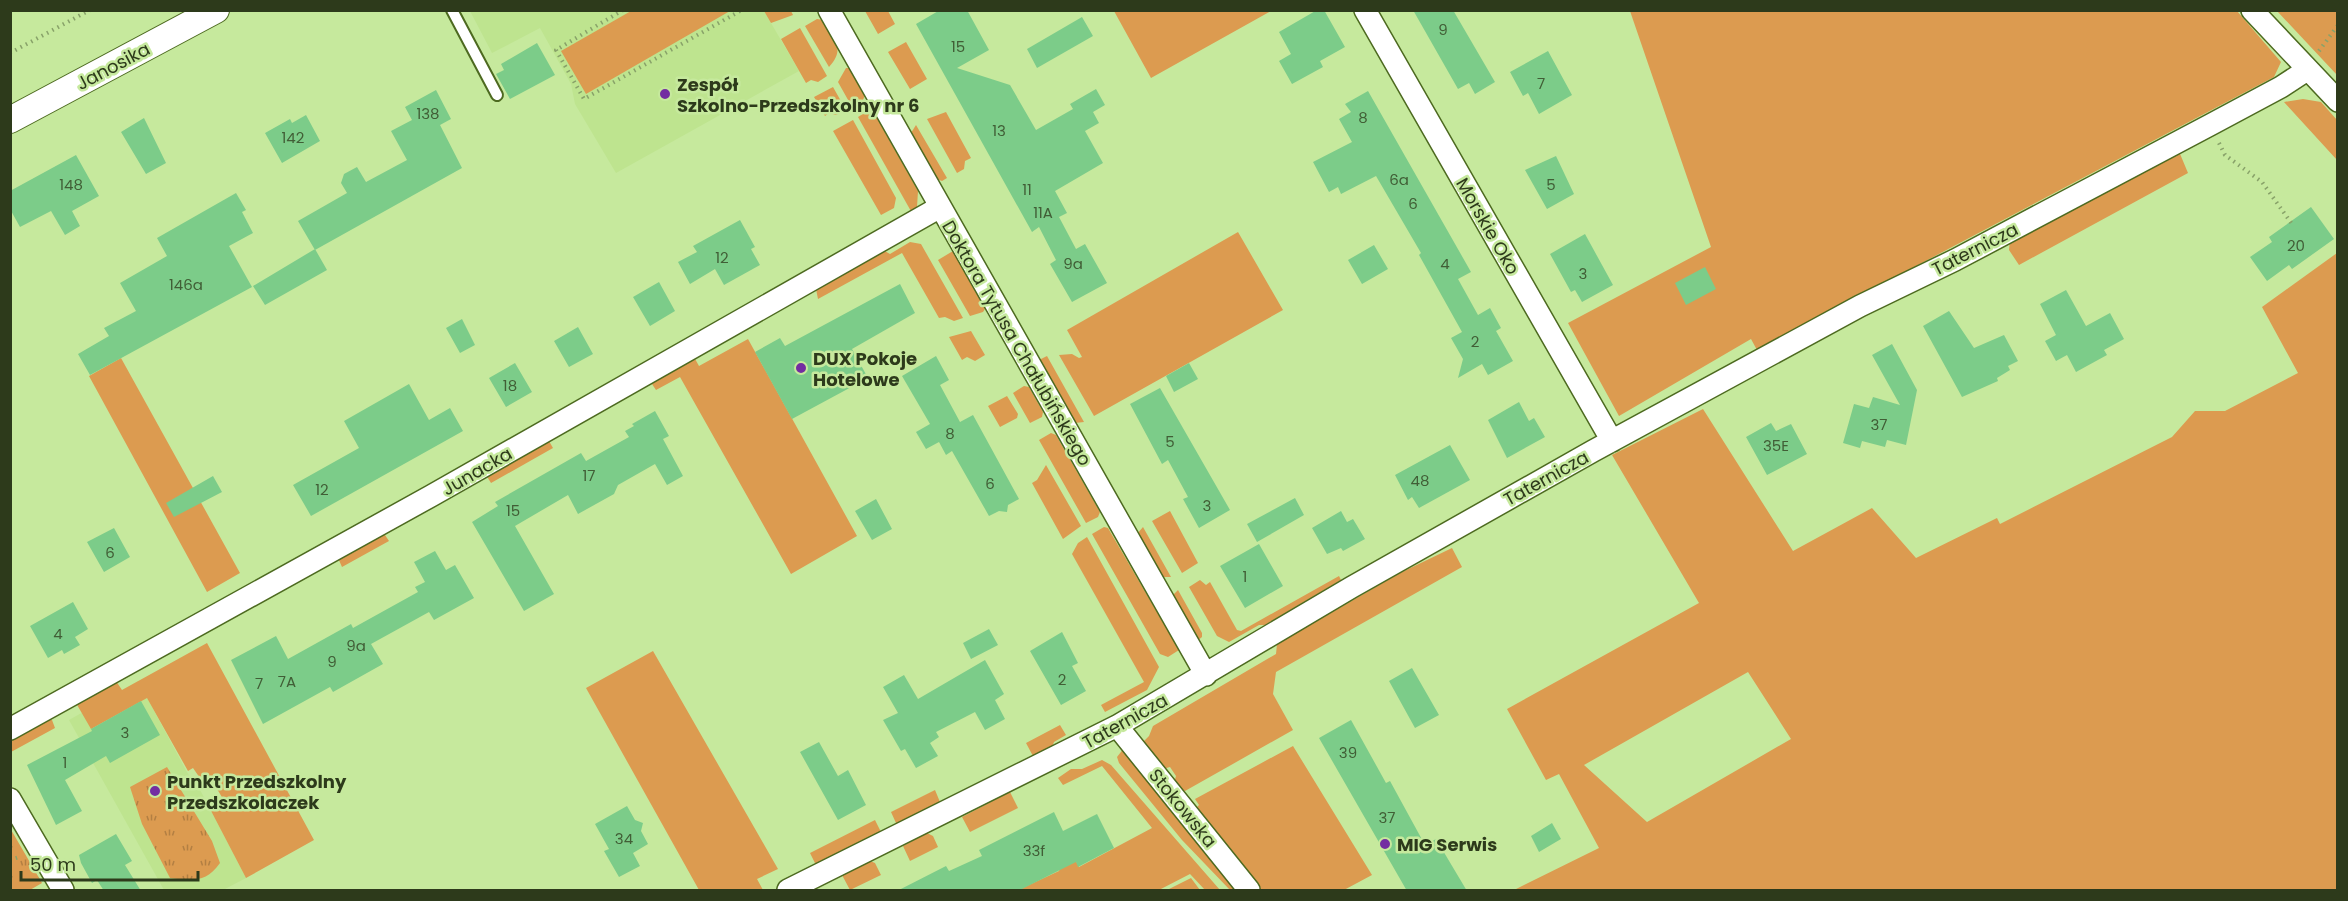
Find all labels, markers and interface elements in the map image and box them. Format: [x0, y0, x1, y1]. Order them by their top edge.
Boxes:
house number: 9 [1438, 19, 1448, 40]
street label: Janosika [72, 36, 154, 96]
house number: 15 [951, 36, 965, 57]
place label: Zespół Szkolno-Przedszkolny nr 6 [677, 72, 919, 118]
house number: 7 [1537, 73, 1545, 94]
marker: Zespół Szkolno-Przedszkolny nr 6 [658, 87, 672, 101]
house number: 138 [416, 103, 440, 124]
house number: 8 [1358, 107, 1368, 128]
house number: 13 [992, 120, 1006, 141]
house number: 142 [282, 127, 304, 148]
house number: 6a [1389, 169, 1409, 190]
street label: Morskie Oko [1450, 173, 1526, 279]
house number: 148 [59, 174, 83, 195]
house number: 5 [1546, 174, 1556, 195]
house number: 11 [1022, 179, 1032, 200]
house number: 6 [1408, 193, 1418, 214]
house number: 11A [1033, 202, 1053, 223]
street label: Doktora Tytusa Chałubińskiego [936, 216, 1098, 470]
street label: Taternicza [1928, 217, 2022, 281]
house number: 20 [2287, 235, 2305, 256]
house number: 12 [715, 247, 729, 268]
house number: 9a [1063, 253, 1083, 274]
house number: 4 [1440, 253, 1450, 274]
house number: 3 [1579, 263, 1587, 284]
house number: 146a [169, 274, 203, 295]
house number: 2 [1471, 331, 1479, 352]
place label: DUX Pokoje Hotelowe [813, 346, 917, 392]
marker: DUX Pokoje Hotelowe [794, 361, 808, 375]
house number: 18 [503, 375, 517, 396]
house number: 37 [1870, 414, 1888, 435]
house number: 8 [945, 423, 955, 444]
house number: 5 [1165, 431, 1175, 452]
house number: 35E [1763, 435, 1789, 456]
street label: Junacka [437, 441, 517, 501]
street label: Taternicza [1499, 444, 1593, 512]
house number: 17 [583, 465, 596, 486]
house number: 48 [1411, 470, 1429, 491]
house number: 6 [985, 473, 995, 494]
house number: 12 [315, 479, 329, 500]
house number: 3 [1203, 495, 1211, 516]
house number: 15 [506, 500, 520, 521]
house number: 6 [105, 542, 115, 563]
house number: 1 [1243, 566, 1247, 587]
house number: 4 [53, 623, 63, 644]
house number: 9a [346, 635, 366, 656]
house number: 9 [327, 651, 337, 672]
house number: 2 [1058, 669, 1066, 690]
house number: 7A [278, 671, 296, 692]
house number: 7 [255, 673, 263, 694]
street label: Taternicza [1078, 687, 1172, 755]
house number: 3 [121, 722, 129, 743]
house number: 39 [1339, 742, 1357, 763]
house number: 1 [63, 752, 67, 773]
street label: Stokowska [1143, 763, 1223, 853]
place label: Punkt Przedszkolny Przedszkolaczek [167, 769, 347, 815]
marker: Punkt Przedszkolny Przedszkolaczek [148, 784, 162, 798]
house number: 37 [1378, 807, 1396, 828]
house number: 34 [615, 828, 633, 849]
place label: MIG Serwis [1397, 832, 1497, 857]
marker: MIG Serwis [1378, 837, 1392, 851]
house number: 33f [1023, 840, 1045, 861]
scale bar [21, 844, 198, 882]
text: 50 m [30, 852, 76, 877]

